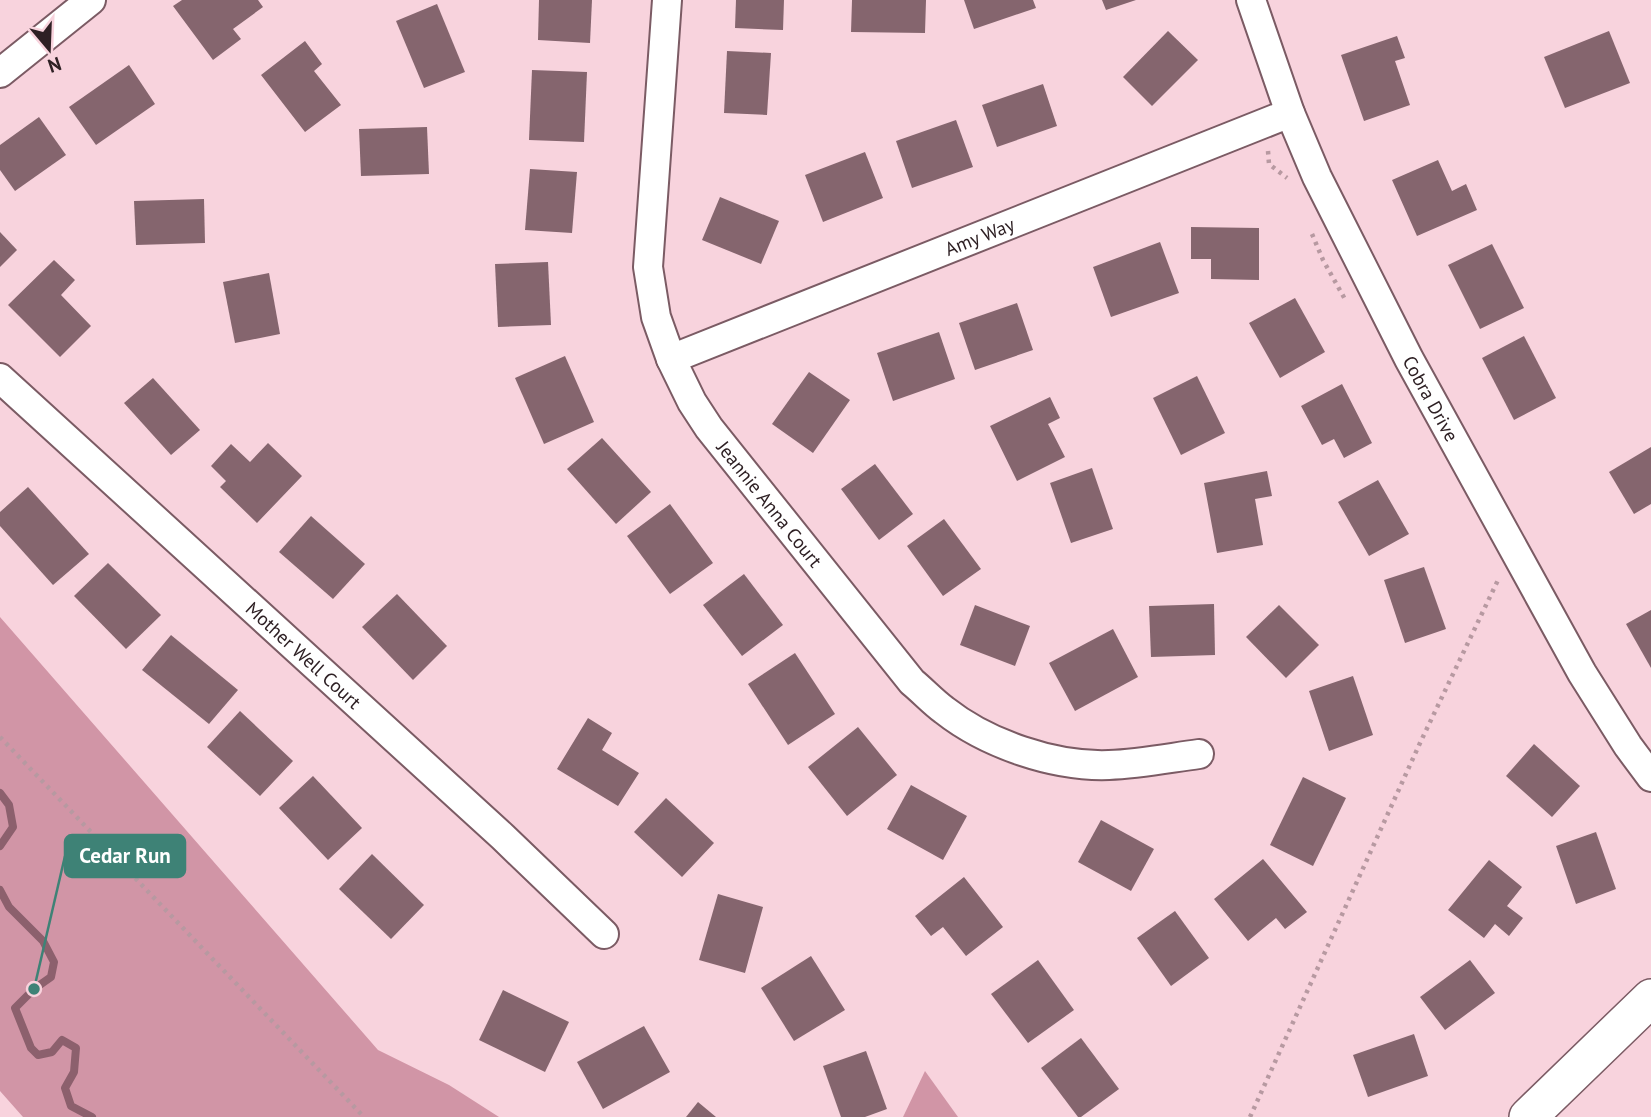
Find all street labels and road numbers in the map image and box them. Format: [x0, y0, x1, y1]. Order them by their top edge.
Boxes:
street label: Amy Way [941, 212, 1018, 261]
street label: Cobra Drive [1397, 351, 1464, 446]
street label: Jeannie Anna Court [711, 435, 828, 572]
street label: Mother Well Court [241, 596, 367, 714]

